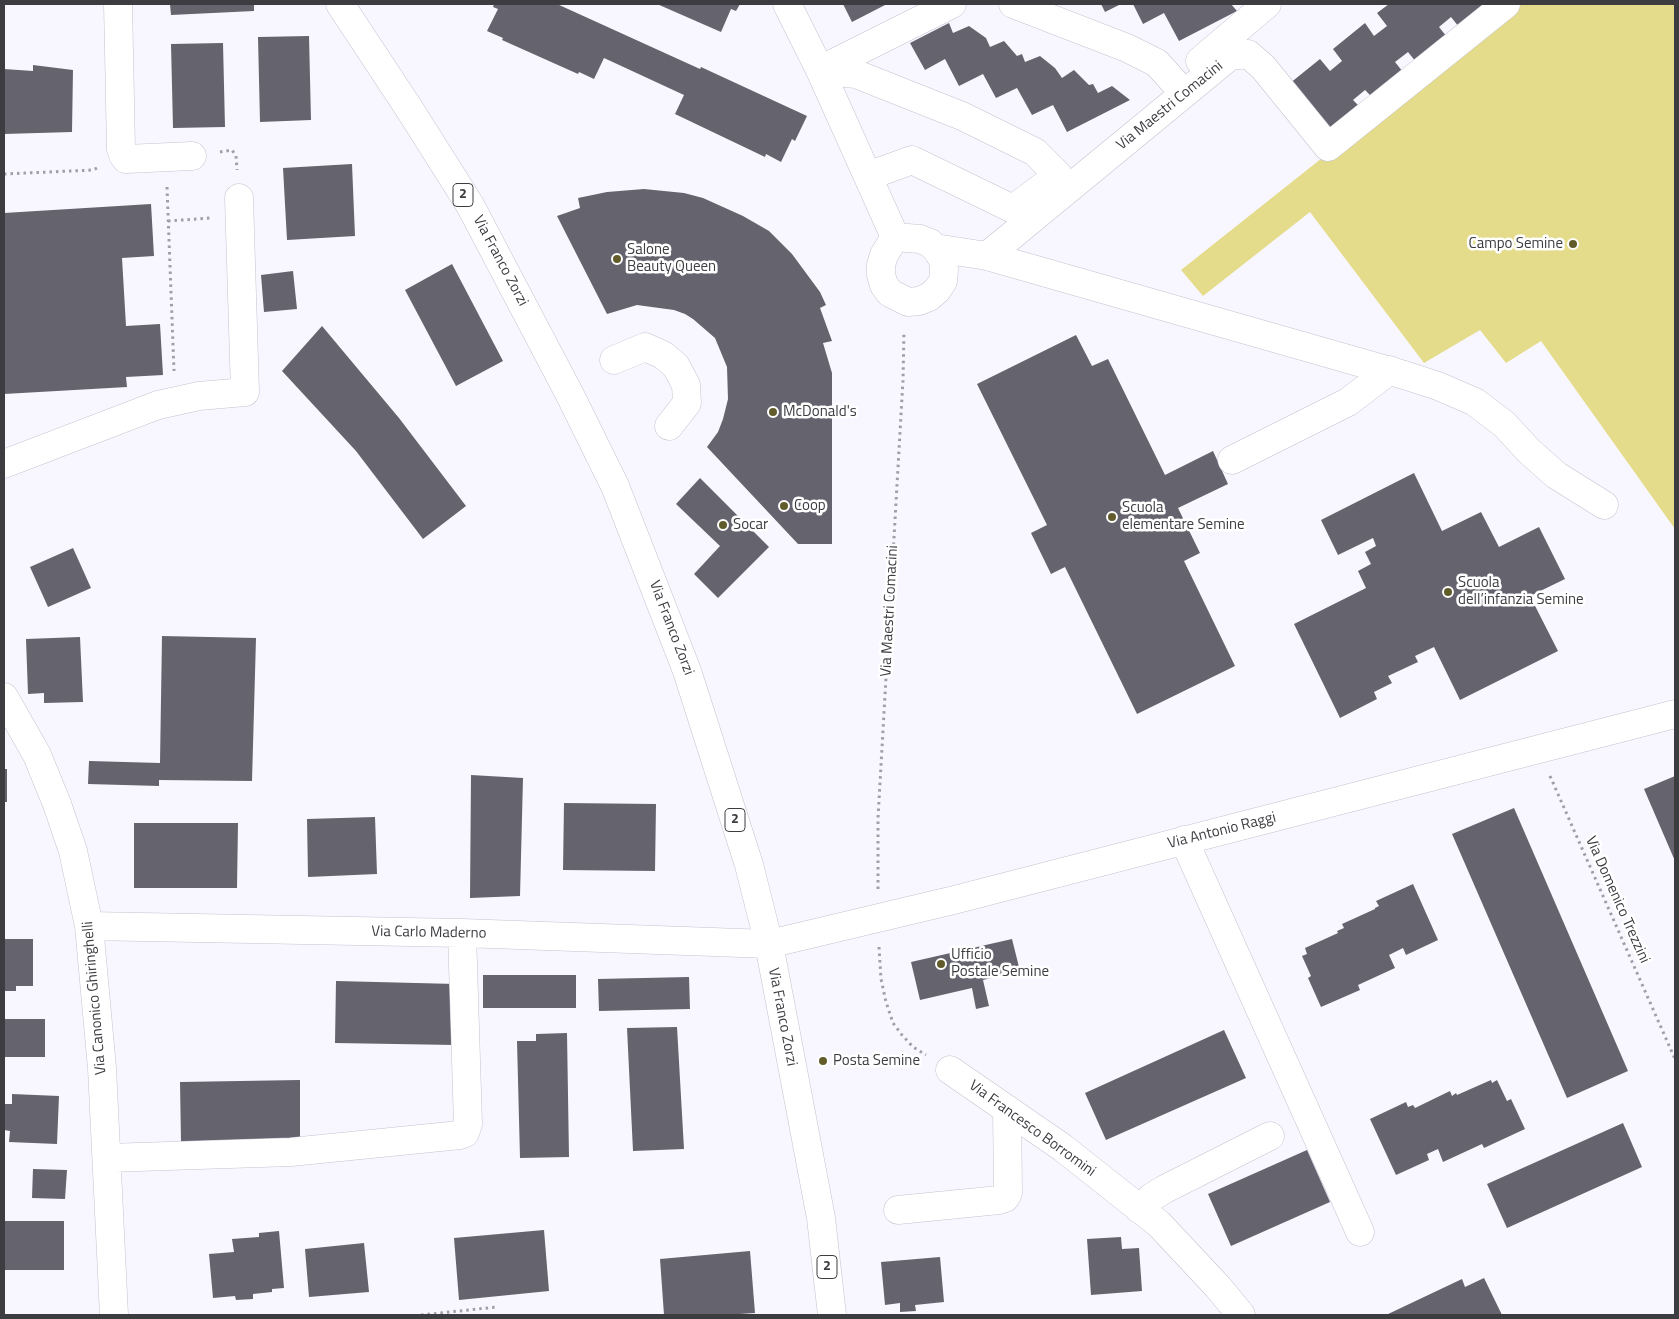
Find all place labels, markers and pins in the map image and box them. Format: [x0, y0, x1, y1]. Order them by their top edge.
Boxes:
place label: Campo Semine [1469, 235, 1563, 253]
marker: Campo Semine [1567, 238, 1579, 250]
place label: Salone Beauty Queen [627, 241, 716, 276]
marker: Salone Beauty Queen [611, 253, 623, 265]
place label: McDonald's [783, 403, 857, 421]
marker: McDonald's [767, 406, 779, 418]
place label: Coop [794, 497, 826, 515]
place label: Scuola elementare Semine [1122, 499, 1245, 534]
marker: Coop [778, 500, 790, 512]
marker: Scuola elementare Semine [1106, 511, 1118, 523]
place label: Socar [733, 516, 768, 534]
marker: Socar [717, 519, 729, 531]
place label: Scuola dell’infanzia Semine [1458, 574, 1584, 609]
marker: Scuola dell’infanzia Semine [1442, 586, 1454, 598]
place label: Ufficio Postale Semine [951, 946, 1049, 981]
marker: Ufficio Postale Semine [935, 958, 947, 970]
place label: Posta Semine [833, 1052, 920, 1070]
marker: Posta Semine [817, 1055, 829, 1067]

